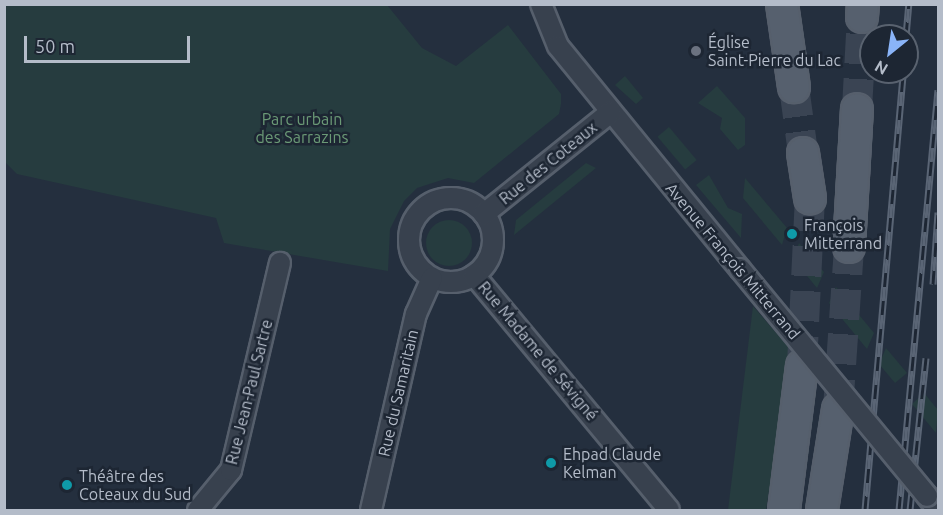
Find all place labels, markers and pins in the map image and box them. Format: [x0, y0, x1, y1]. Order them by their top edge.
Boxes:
place label: Église Saint-Pierre du Lac [708, 32, 841, 70]
marker: Église Saint-Pierre du Lac [689, 44, 703, 58]
place label: François Mitterrand [804, 215, 882, 253]
marker: François Mitterrand [785, 227, 799, 241]
place label: Ehpad Claude Kelman [563, 444, 661, 482]
marker: Ehpad Claude Kelman [544, 456, 558, 470]
place label: Théâtre des Coteaux du Sud [79, 466, 191, 504]
marker: Théâtre des Coteaux du Sud [60, 478, 74, 492]

